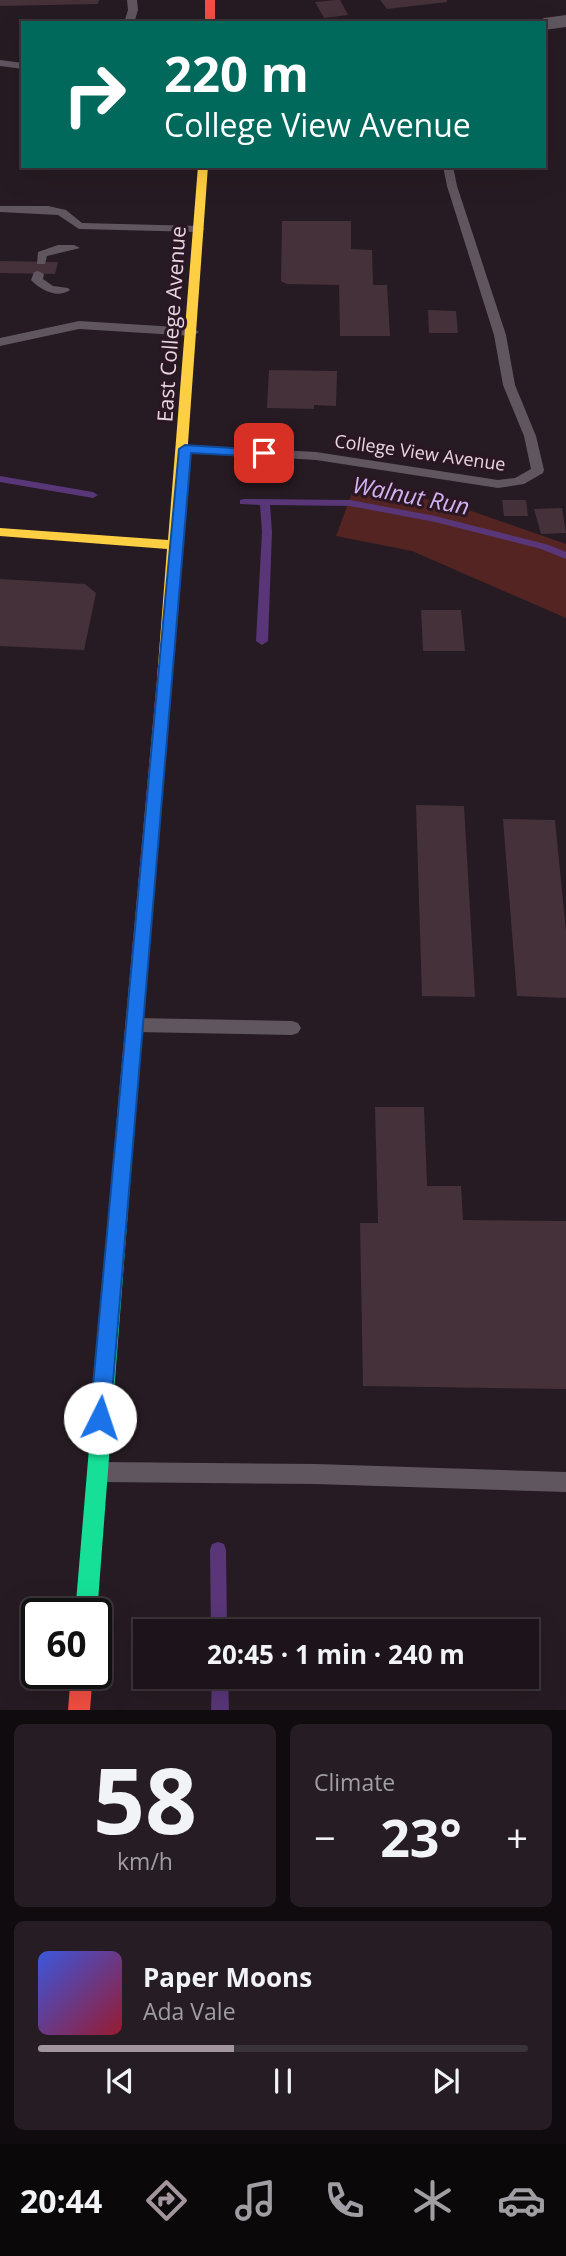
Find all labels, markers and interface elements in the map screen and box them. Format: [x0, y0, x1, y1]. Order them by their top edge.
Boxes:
text: 220 m [164, 40, 309, 106]
icon: right [49, 49, 140, 140]
text: College View Avenue [164, 103, 471, 146]
street label: East College Avenue [150, 225, 192, 423]
pin [234, 423, 294, 483]
street label: College View Avenue [333, 428, 507, 476]
icon: arrive [245, 434, 283, 472]
water label: Walnut Run [350, 468, 472, 522]
position arrow [63, 1381, 137, 1455]
speed limit sign: 60 [21, 1598, 112, 1689]
text: 20:45 · 1 min · 240 m [207, 1636, 465, 1672]
text: 58 [93, 1737, 197, 1861]
text: Climate [314, 1766, 395, 1798]
text: 23° [380, 1801, 462, 1872]
text: − [314, 1811, 336, 1863]
text: + [506, 1811, 528, 1863]
text: km/h [117, 1845, 173, 1877]
text: Paper Moons [143, 1959, 312, 1995]
text: Ada Vale [143, 1995, 236, 2027]
icon: previous [101, 2062, 139, 2100]
icon: pause [264, 2062, 302, 2100]
icon: next [427, 2062, 465, 2100]
icon: directions [142, 2176, 191, 2225]
icon: music [231, 2176, 280, 2225]
icon: phone [320, 2176, 369, 2225]
icon: climate [408, 2176, 457, 2225]
icon: car [497, 2176, 546, 2225]
text: 20:44 [20, 2179, 102, 2222]

